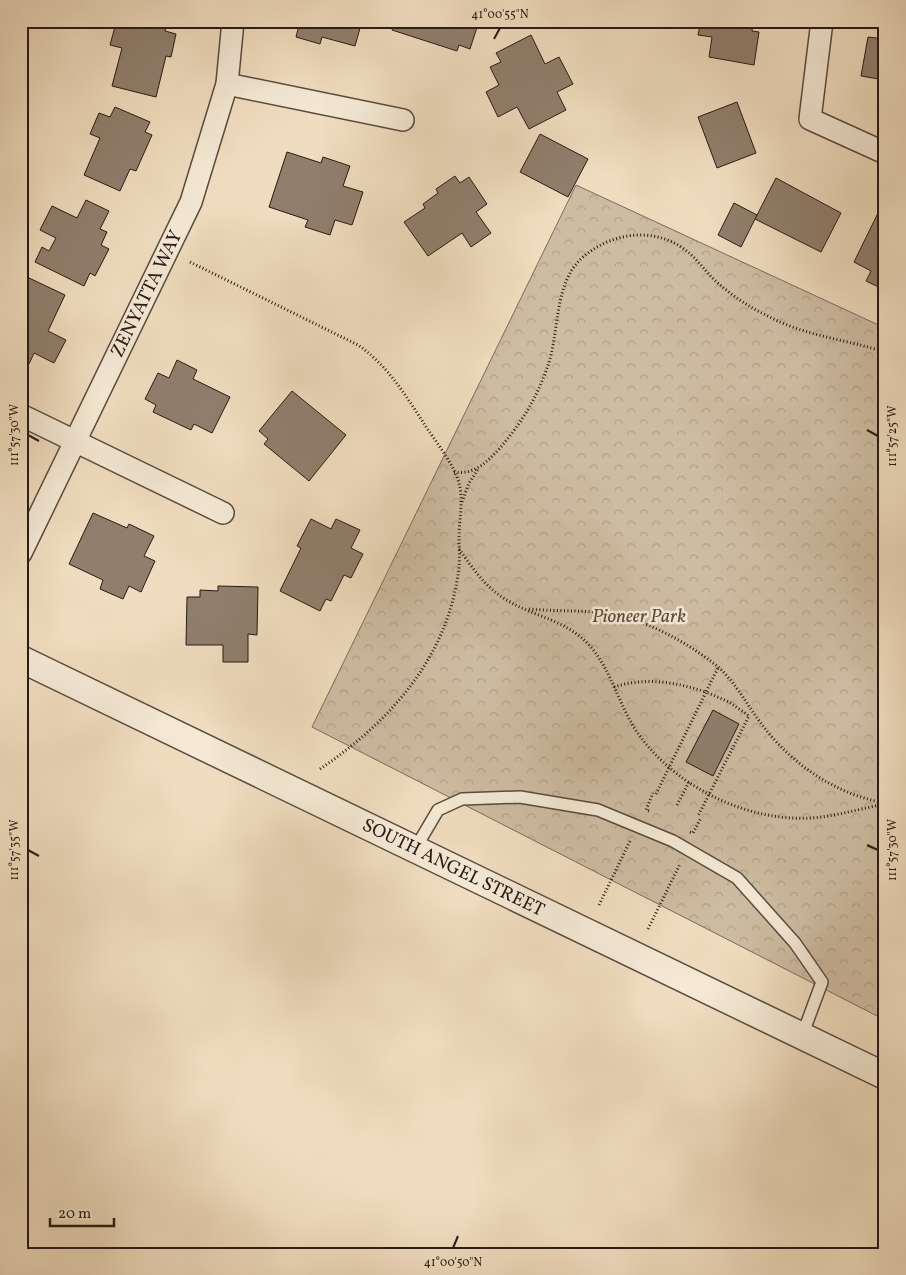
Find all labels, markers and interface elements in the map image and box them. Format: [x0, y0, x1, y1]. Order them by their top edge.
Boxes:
text: 41°00'55"N [471, 7, 529, 23]
street label: ZENYATTA WAY [105, 226, 189, 362]
text: 111°57'30"W [7, 404, 23, 466]
text: 111°57'25"W [885, 405, 901, 467]
park label: Pioneer Park [592, 604, 686, 630]
street label: SOUTH ANGEL STREET [357, 812, 549, 924]
text: 111°57'35"W [7, 819, 23, 881]
text: 111°57'30"W [885, 819, 901, 881]
scale bar [50, 1195, 114, 1227]
text: 20 m [58, 1204, 91, 1225]
text: 41°00'50"N [424, 1255, 482, 1271]

